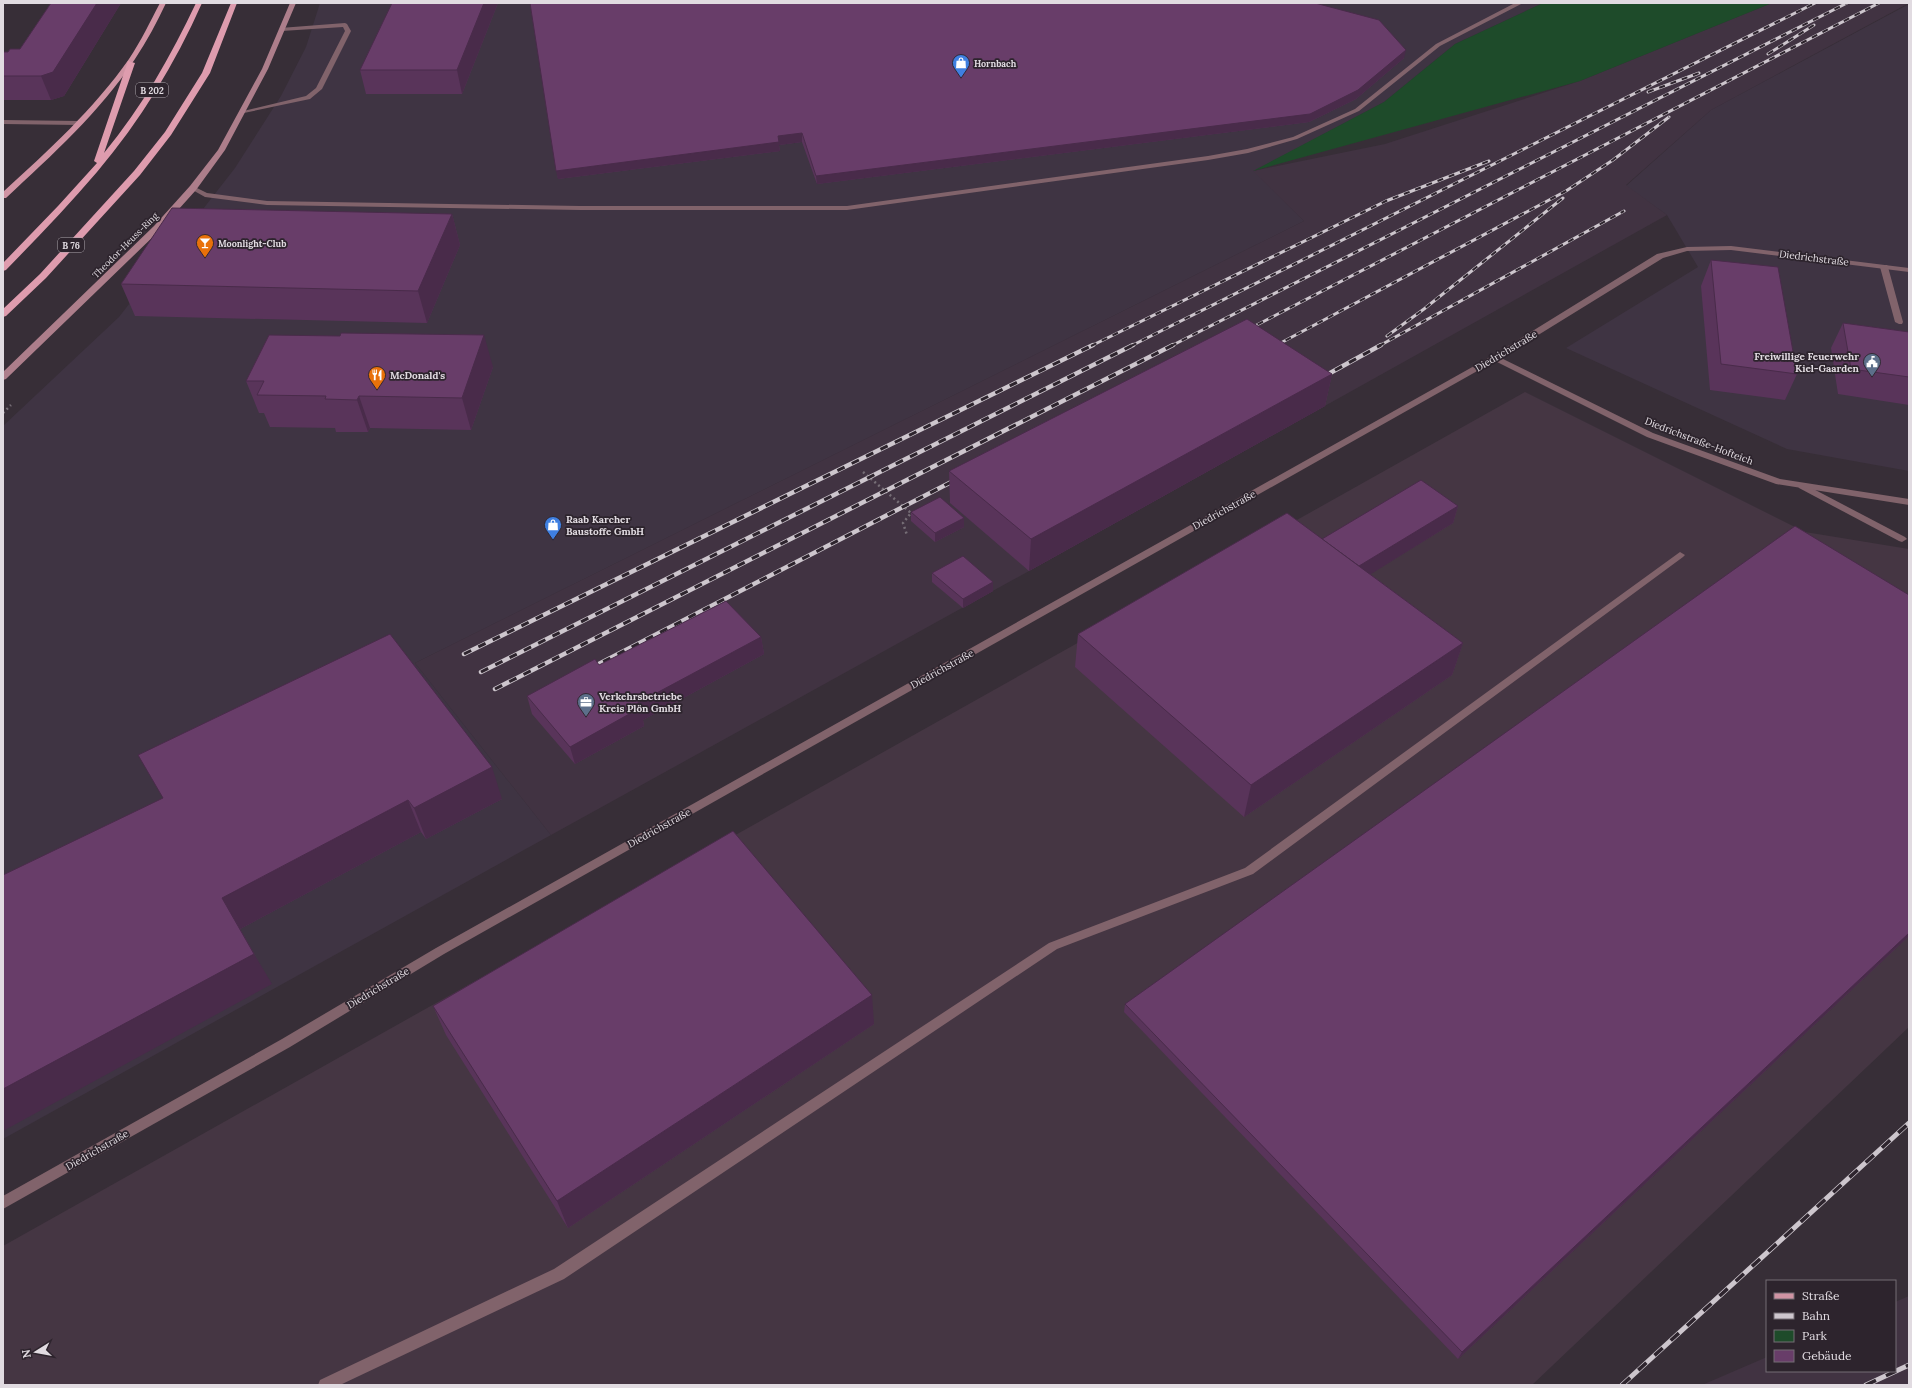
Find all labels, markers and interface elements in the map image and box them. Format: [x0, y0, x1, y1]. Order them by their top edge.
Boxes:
shop icon: Hornbach [951, 53, 971, 78]
place label: Hornbach [974, 58, 1017, 69]
road number: B 202 [136, 83, 168, 97]
street label: Theodor-Heuss-Ring [90, 209, 161, 280]
bar icon: Moonlight-Club [195, 233, 215, 258]
road number: B 76 [58, 238, 84, 252]
place label: Moonlight-Club [218, 238, 286, 249]
street label: Diedrichstraße [1778, 247, 1850, 269]
street label: Diedrichstraße [1473, 327, 1540, 375]
place label: Freiwillige Feuerwehr Kiel-Gaarden [1754, 350, 1860, 375]
public building icon: Freiwillige Feuerwehr Kiel-Gaarden [1862, 352, 1882, 377]
restaurant icon: McDonald's [367, 365, 387, 390]
place label: McDonald's [390, 369, 445, 382]
street label: Diedrichstraße-Hofteich [1643, 414, 1755, 468]
street label: Diedrichstraße [1190, 487, 1258, 533]
place label: Raab Karcher Baustoffe GmbH [566, 513, 644, 538]
shop icon: Raab Karcher Baustoffe GmbH [543, 515, 563, 540]
street label: Diedrichstraße [908, 646, 976, 692]
place label: Verkehrsbetriebe Kreis Plön GmbH [599, 690, 683, 715]
office icon: Verkehrsbetriebe Kreis Plön GmbH [576, 692, 596, 717]
street label: Diedrichstraße [625, 805, 693, 851]
street label: Diedrichstraße [345, 964, 412, 1012]
street label: Diedrichstraße [63, 1127, 131, 1173]
legend [1766, 1280, 1896, 1372]
text: Straße [1802, 1288, 1840, 1303]
text: Bahn [1802, 1308, 1830, 1323]
text: Park [1802, 1328, 1828, 1343]
north arrow [16, 1332, 56, 1372]
text: N [18, 1348, 34, 1359]
text: Gebäude [1802, 1348, 1852, 1363]

